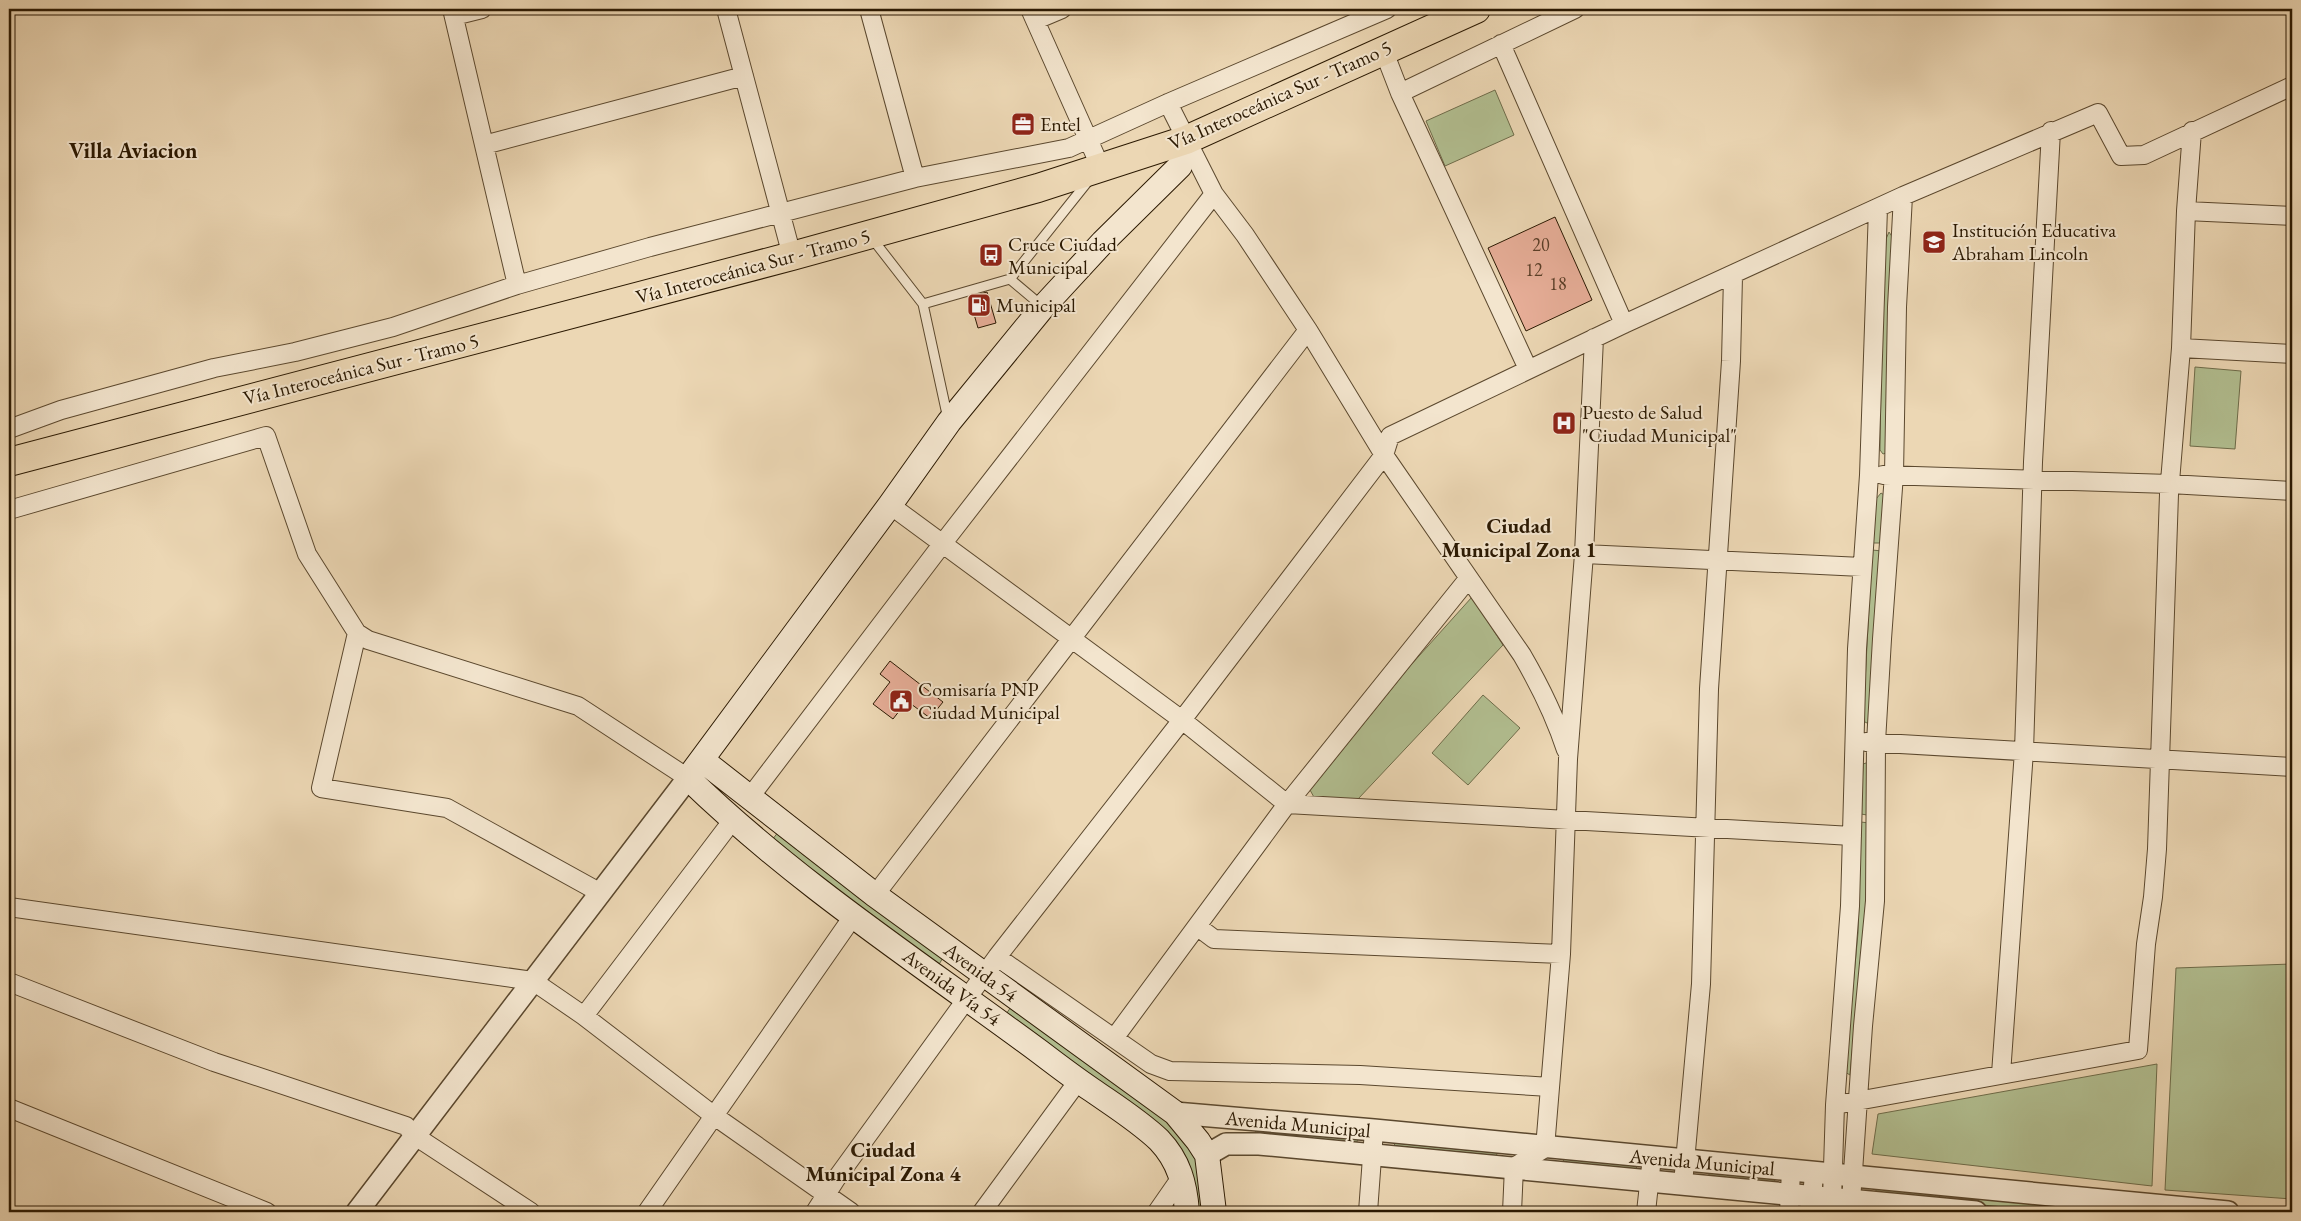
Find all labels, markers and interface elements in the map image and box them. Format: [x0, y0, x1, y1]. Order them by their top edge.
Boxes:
street label: Vía Interoceánica Sur - Tramo 5 [1164, 34, 1396, 156]
office icon: Entel [1010, 111, 1036, 137]
place label: Entel [1040, 111, 1081, 137]
district label: Villa Aviacion [69, 136, 198, 165]
place label: Institución Educativa Abraham Lincoln [1951, 217, 2116, 266]
street label: Vía Interoceánica Sur - Tramo 5 [633, 222, 873, 310]
school or university icon: Institución Educativa Abraham Lincoln [1921, 229, 1947, 255]
place label: Cruce Ciudad Municipal [1008, 231, 1118, 280]
house number: 20 [1532, 233, 1550, 256]
bus stop icon: Cruce Ciudad Municipal [978, 242, 1004, 268]
house number: 12 [1525, 258, 1543, 281]
house number: 18 [1549, 272, 1567, 295]
fuel station icon: Municipal [966, 292, 992, 318]
place label: Municipal [996, 292, 1076, 318]
street label: Vía Interoceánica Sur - Tramo 5 [241, 327, 481, 411]
place label: Puesto de Salud "Ciudad Municipal" [1582, 399, 1737, 448]
hospital icon: Puesto de Salud "Ciudad Municipal" [1551, 410, 1577, 436]
district label: Ciudad Municipal Zona 1 [1441, 512, 1597, 563]
place label: Comisaría PNP Ciudad Municipal [918, 676, 1060, 725]
public building icon: Comisaría PNP Ciudad Municipal [888, 688, 914, 714]
street label: Avenida 54 [938, 936, 1023, 1008]
street label: Avenida Vía 54 [897, 942, 1007, 1032]
street label: Avenida Municipal [1223, 1105, 1372, 1143]
district label: Ciudad Municipal Zona 4 [805, 1136, 961, 1187]
street label: Avenida Municipal [1627, 1143, 1776, 1181]

